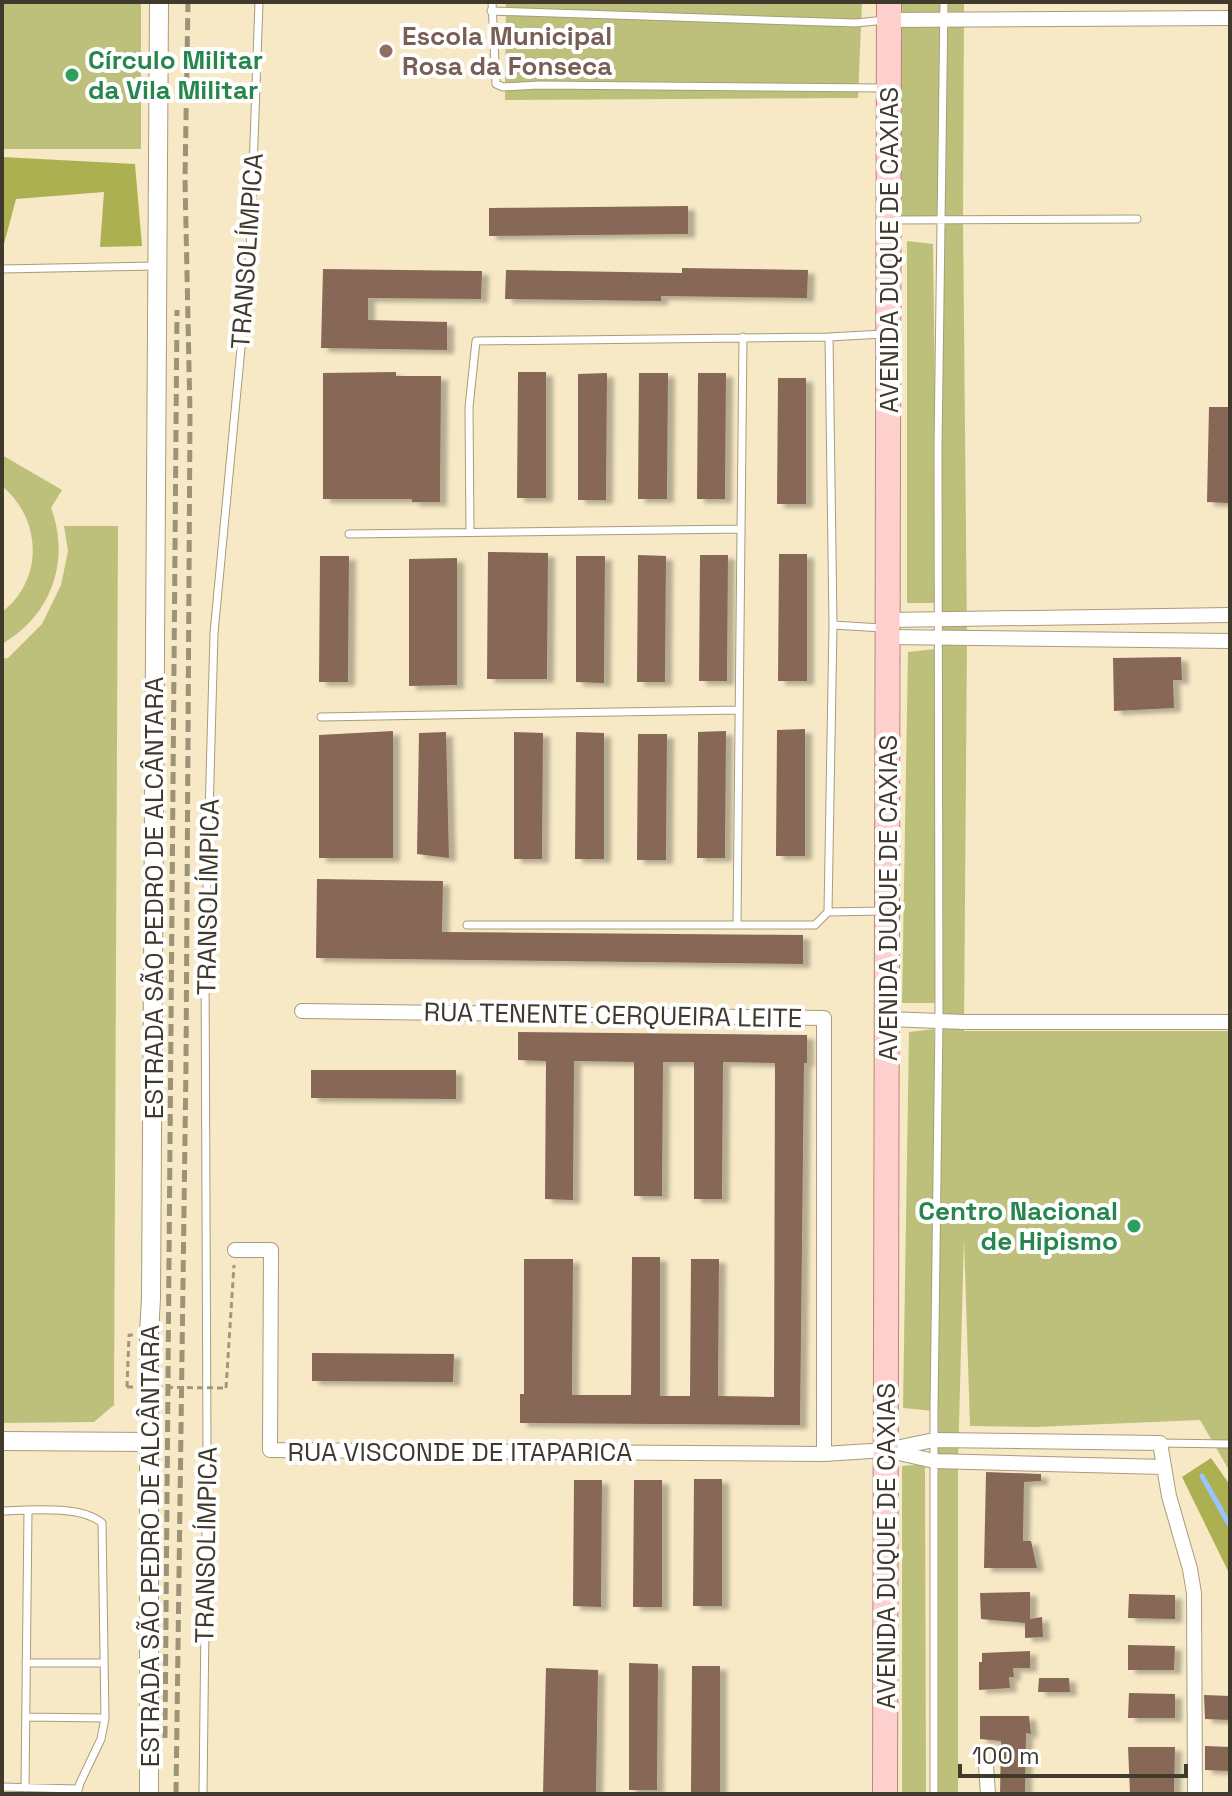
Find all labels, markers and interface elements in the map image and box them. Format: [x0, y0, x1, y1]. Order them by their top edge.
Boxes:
place label: Escola Municipal Rosa da Fonseca [402, 19, 612, 83]
marker: Escola Municipal Rosa da Fonseca [377, 42, 395, 60]
place label: Círculo Militar da Vila Militar [88, 43, 263, 107]
marker: Círculo Militar da Vila Militar [63, 66, 81, 84]
street label: AVENIDA DUQUE DE CAXIAS [872, 87, 906, 413]
street label: TRANSOLÍMPICA [223, 152, 271, 350]
street label: ESTRADA SÃO PEDRO DE ALCÂNTARA [137, 677, 171, 1119]
street label: AVENIDA DUQUE DE CAXIAS [871, 735, 905, 1061]
street label: TRANSOLÍMPICA [189, 798, 227, 996]
street label: RUA TENENTE CERQUEIRA LEITE [423, 995, 803, 1035]
place label: Centro Nacional de Hipismo [918, 1194, 1118, 1258]
marker: Centro Nacional de Hipismo [1125, 1217, 1143, 1235]
street label: ESTRADA SÃO PEDRO DE ALCÂNTARA [133, 1325, 167, 1767]
street label: AVENIDA DUQUE DE CAXIAS [869, 1383, 903, 1709]
street label: RUA VISCONDE DE ITAPARICA [288, 1435, 632, 1469]
street label: TRANSOLÍMPICA [187, 1446, 225, 1644]
scale bar [960, 1728, 1186, 1778]
text: 100 m [972, 1740, 1040, 1771]

